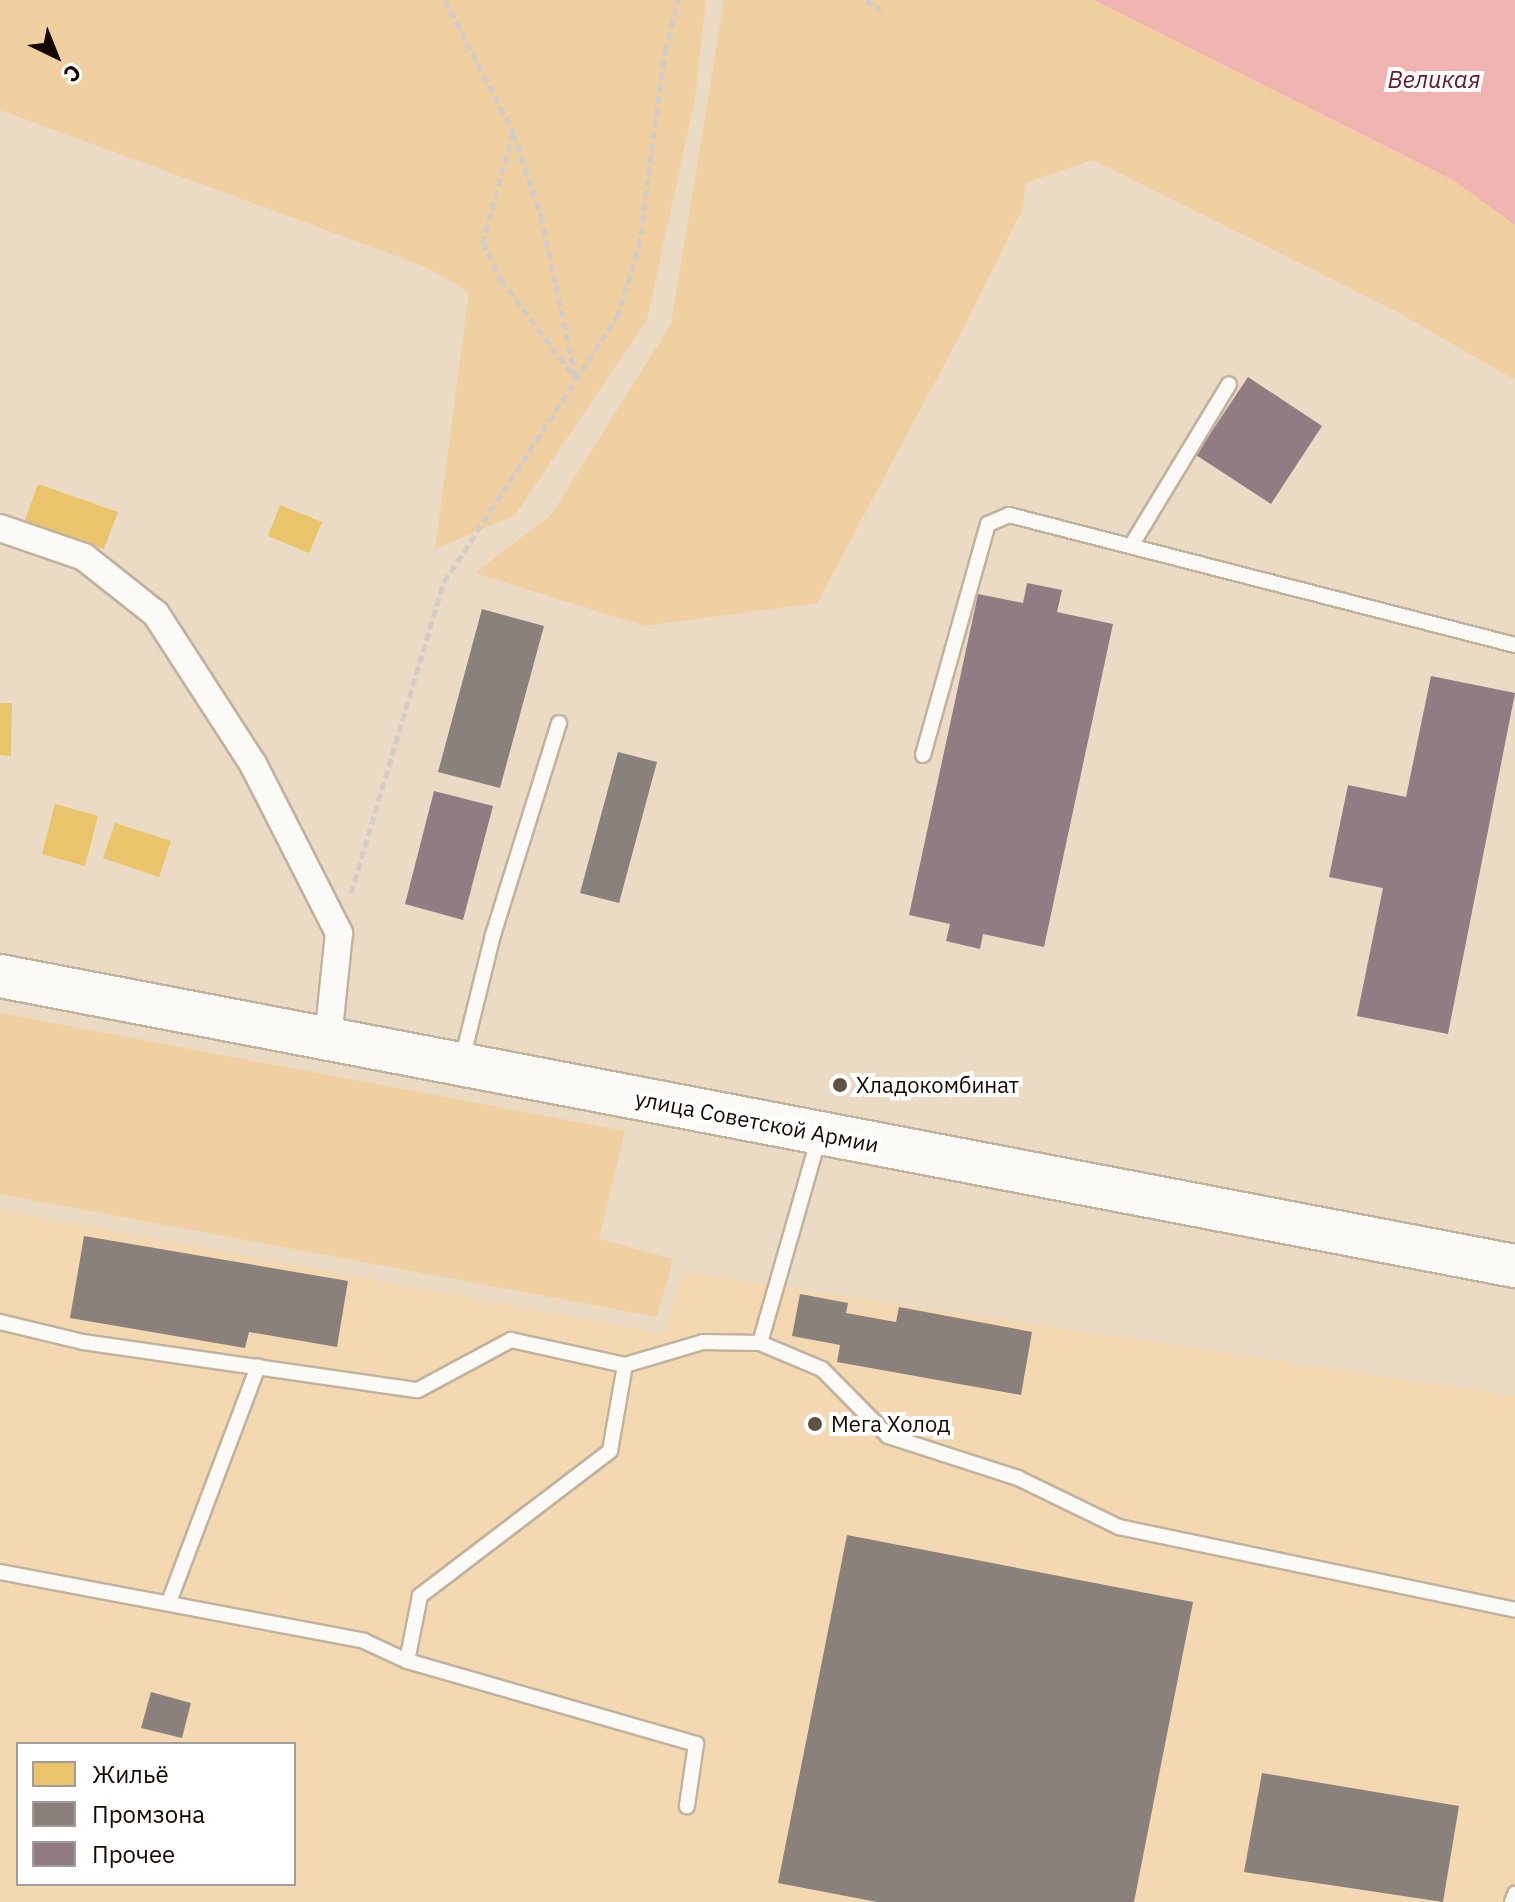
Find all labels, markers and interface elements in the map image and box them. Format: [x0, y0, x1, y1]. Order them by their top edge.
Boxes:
north arrow [16, 16, 96, 96]
text: С [58, 58, 88, 89]
water label: Великая [1387, 66, 1481, 94]
place label: Хладокомбинат [856, 1072, 1019, 1098]
marker: Хладокомбинат [831, 1076, 849, 1094]
street label: улица Советской Армии [633, 1084, 881, 1158]
place label: Мега Холод [831, 1411, 950, 1437]
marker: Мега Холод [806, 1415, 824, 1433]
legend [16, 1742, 296, 1886]
text: Жильё [92, 1758, 169, 1790]
text: Промзона [92, 1798, 205, 1830]
text: Прочее [92, 1838, 175, 1870]

